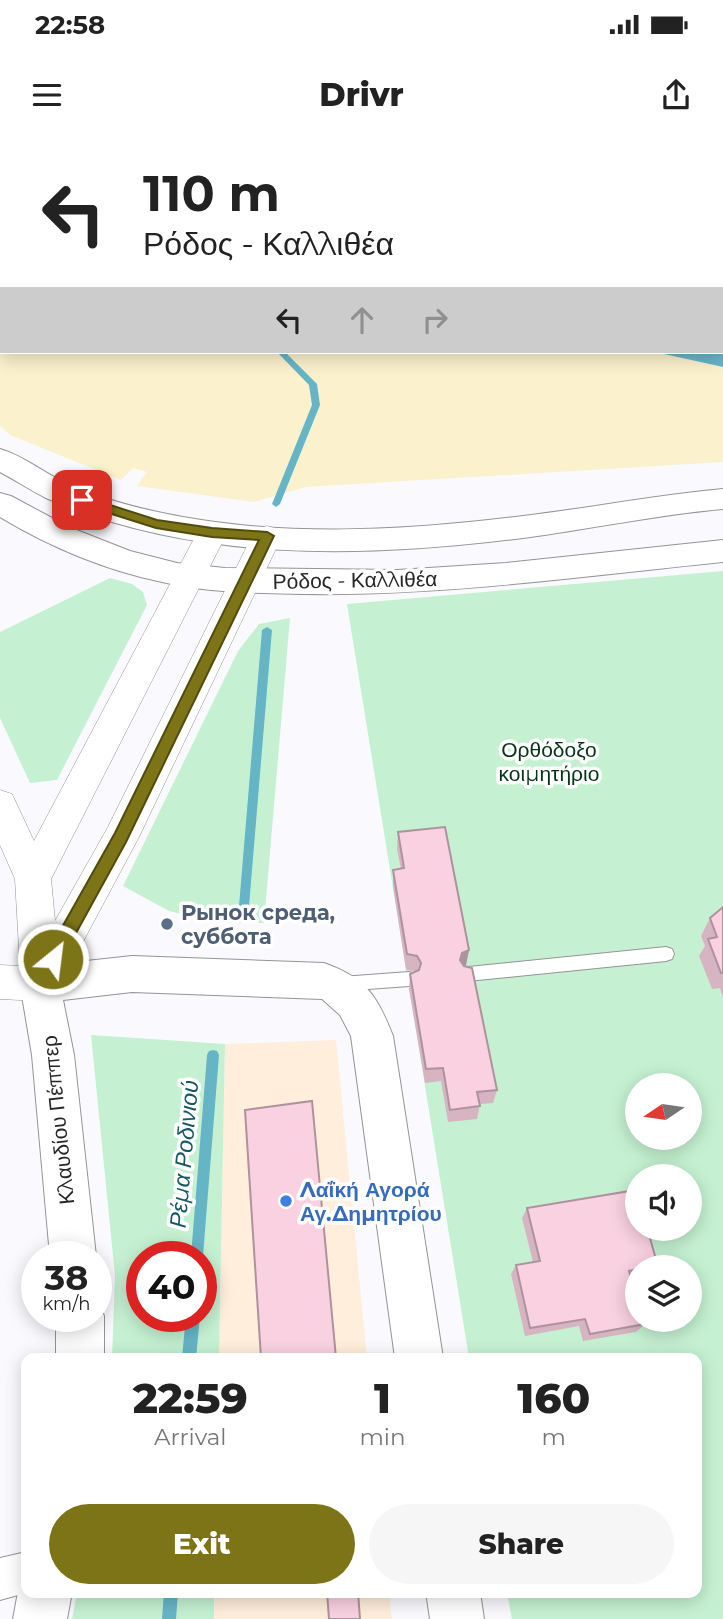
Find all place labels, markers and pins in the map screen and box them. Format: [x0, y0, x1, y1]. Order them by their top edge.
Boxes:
pin [52, 470, 112, 530]
place label: Рынок среда, суббота [181, 900, 335, 949]
marker: Рынок среда, суббота [159, 916, 175, 932]
place label: Λαΐκή Αγορά Αγ.Δημητρίου [299, 1177, 442, 1226]
marker: Λαΐκή Αγορά Αγ.Δημητρίου [278, 1193, 294, 1209]

